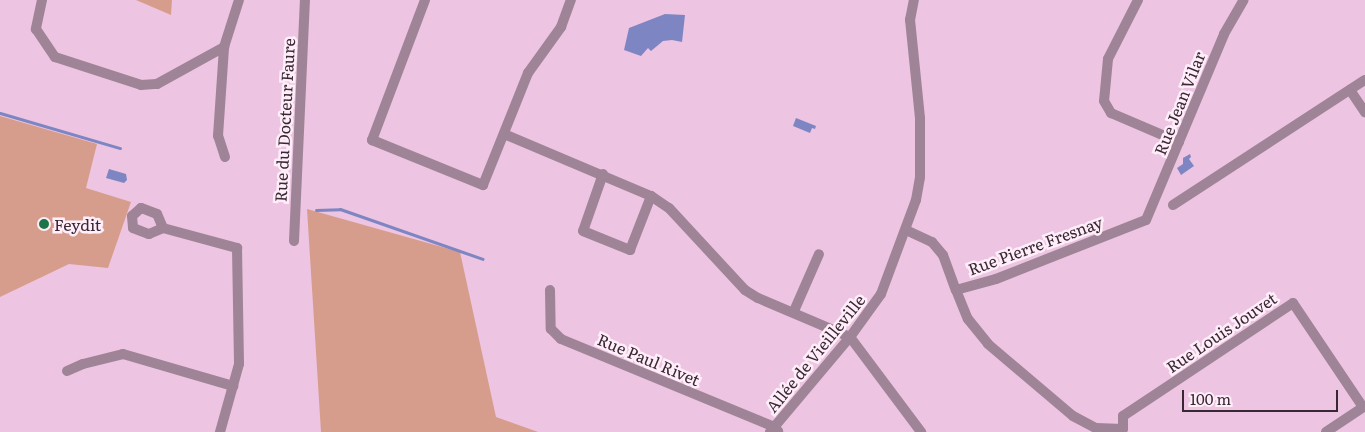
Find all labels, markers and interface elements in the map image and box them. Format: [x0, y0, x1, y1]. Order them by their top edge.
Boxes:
street label: Rue du Docteur Faure [270, 38, 298, 202]
street label: Rue Jean Vilar [1150, 49, 1208, 157]
street label: Rue Pierre Fresnay [965, 212, 1105, 278]
place label: Feydit [54, 214, 101, 234]
marker: Feydit [38, 218, 50, 230]
street label: Rue Louis Jouvet [1162, 288, 1280, 376]
street label: Allée de Vieilleville [762, 290, 868, 416]
street label: Rue Paul Rivet [595, 329, 703, 389]
scale bar [1185, 380, 1341, 412]
text: 100 m [1190, 387, 1231, 410]

